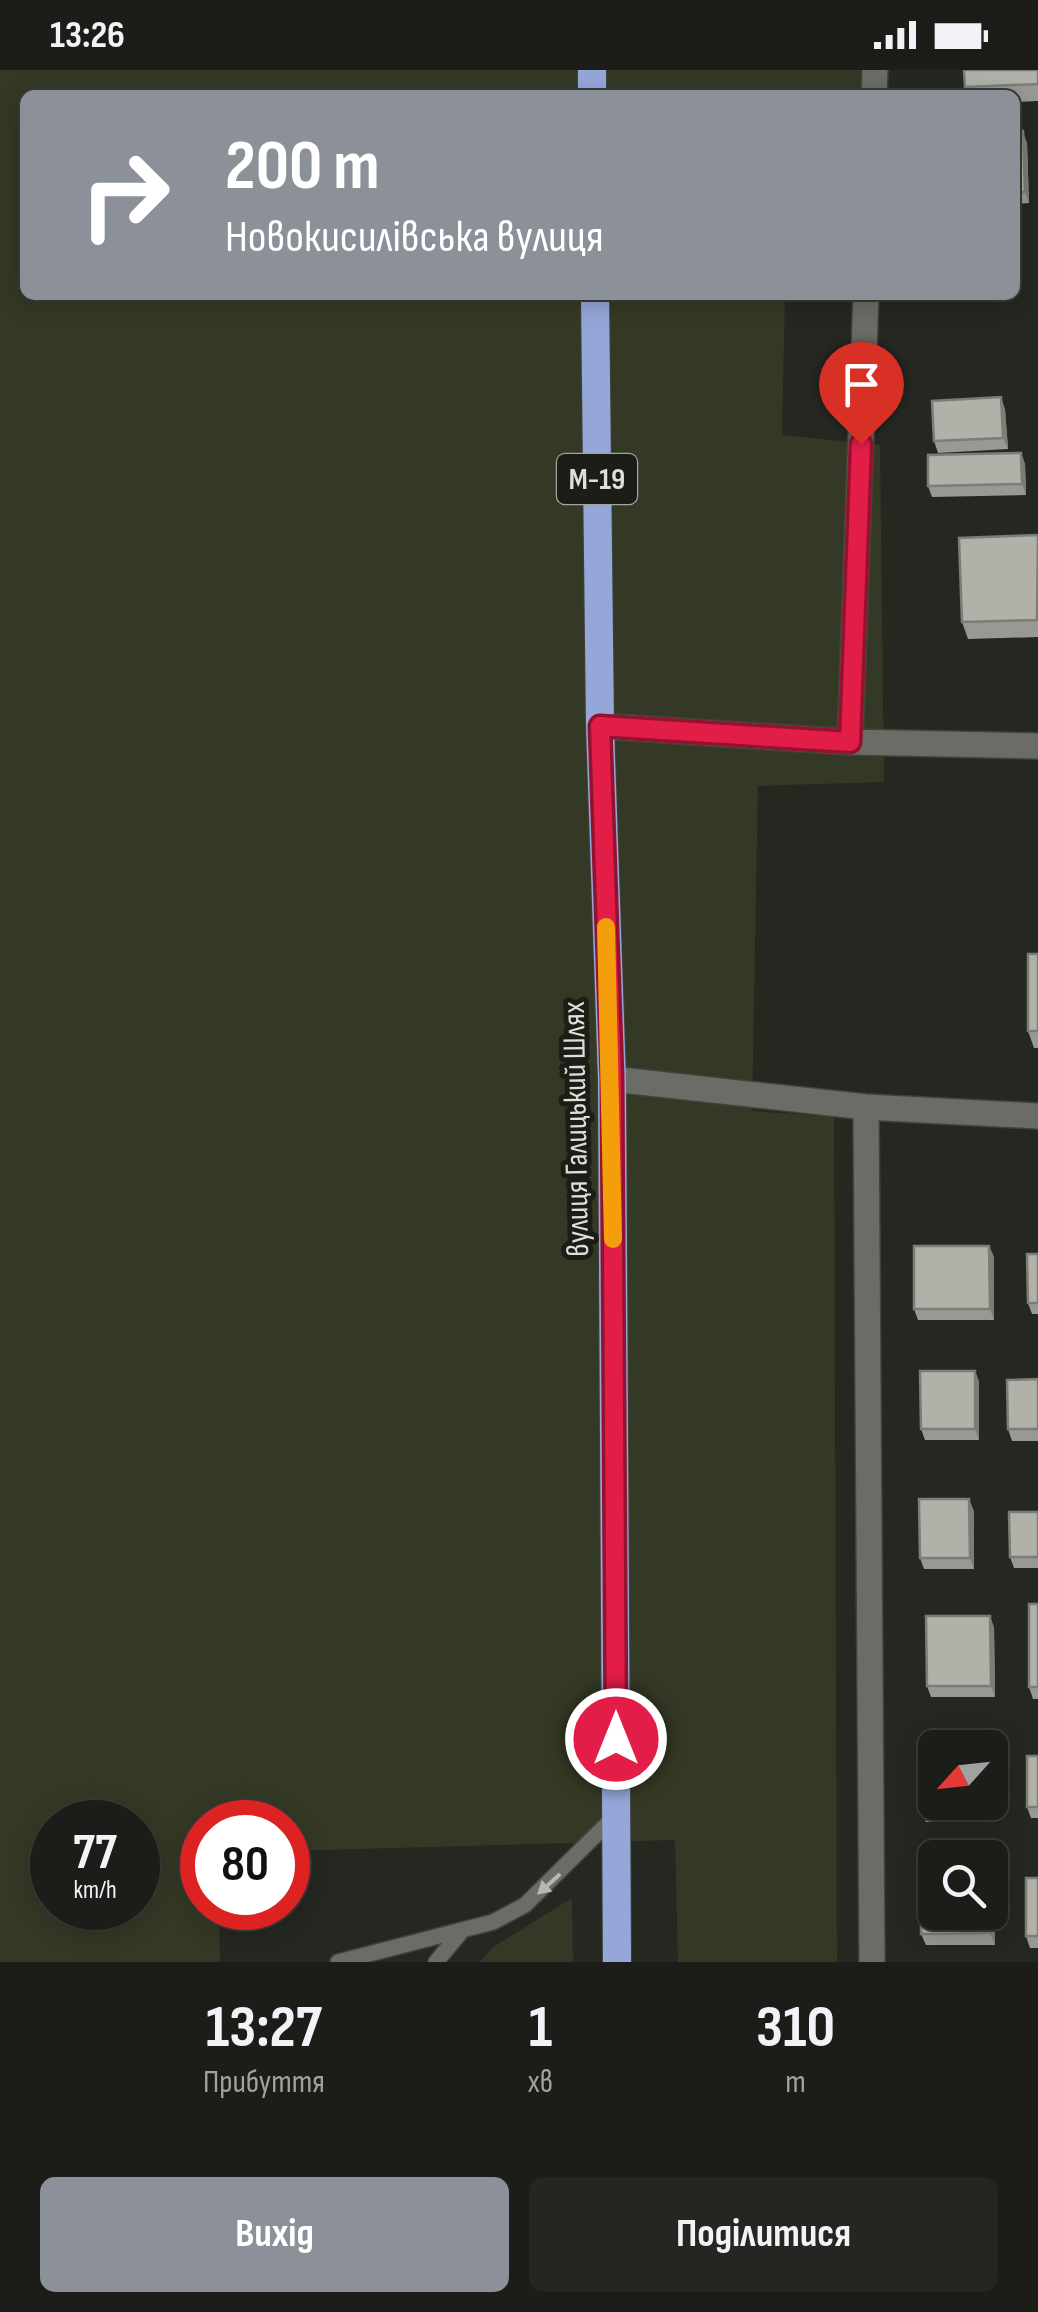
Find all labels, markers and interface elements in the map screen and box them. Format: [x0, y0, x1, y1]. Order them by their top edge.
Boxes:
text: 13:26 [50, 13, 125, 58]
text: 200 m [225, 125, 380, 209]
icon: right [60, 130, 190, 260]
text: Новокисилівська вулиця [225, 210, 604, 265]
pin [819, 342, 904, 445]
icon: arrive [834, 357, 889, 412]
road number: М-19 [557, 454, 637, 504]
street label: вулиця Галицький Шлях [555, 1001, 598, 1257]
position arrow [564, 1687, 668, 1791]
north arrow [918, 1730, 1008, 1820]
map controls [918, 1730, 1008, 1930]
speed limit sign: 80 [180, 1800, 310, 1930]
text: 77 [73, 1823, 117, 1883]
button: search [918, 1840, 1008, 1930]
one-way arrow [537, 1873, 562, 1895]
text: km/h [73, 1875, 117, 1906]
text: 13:27 [206, 1992, 322, 2064]
text: 1 [529, 1992, 552, 2064]
text: 310 [756, 1992, 835, 2064]
text: Прибуття [203, 2063, 325, 2102]
text: хв [528, 2063, 553, 2102]
text: m [785, 2063, 806, 2102]
button: Вихід [40, 2177, 509, 2292]
button: Поділитися [529, 2177, 998, 2292]

